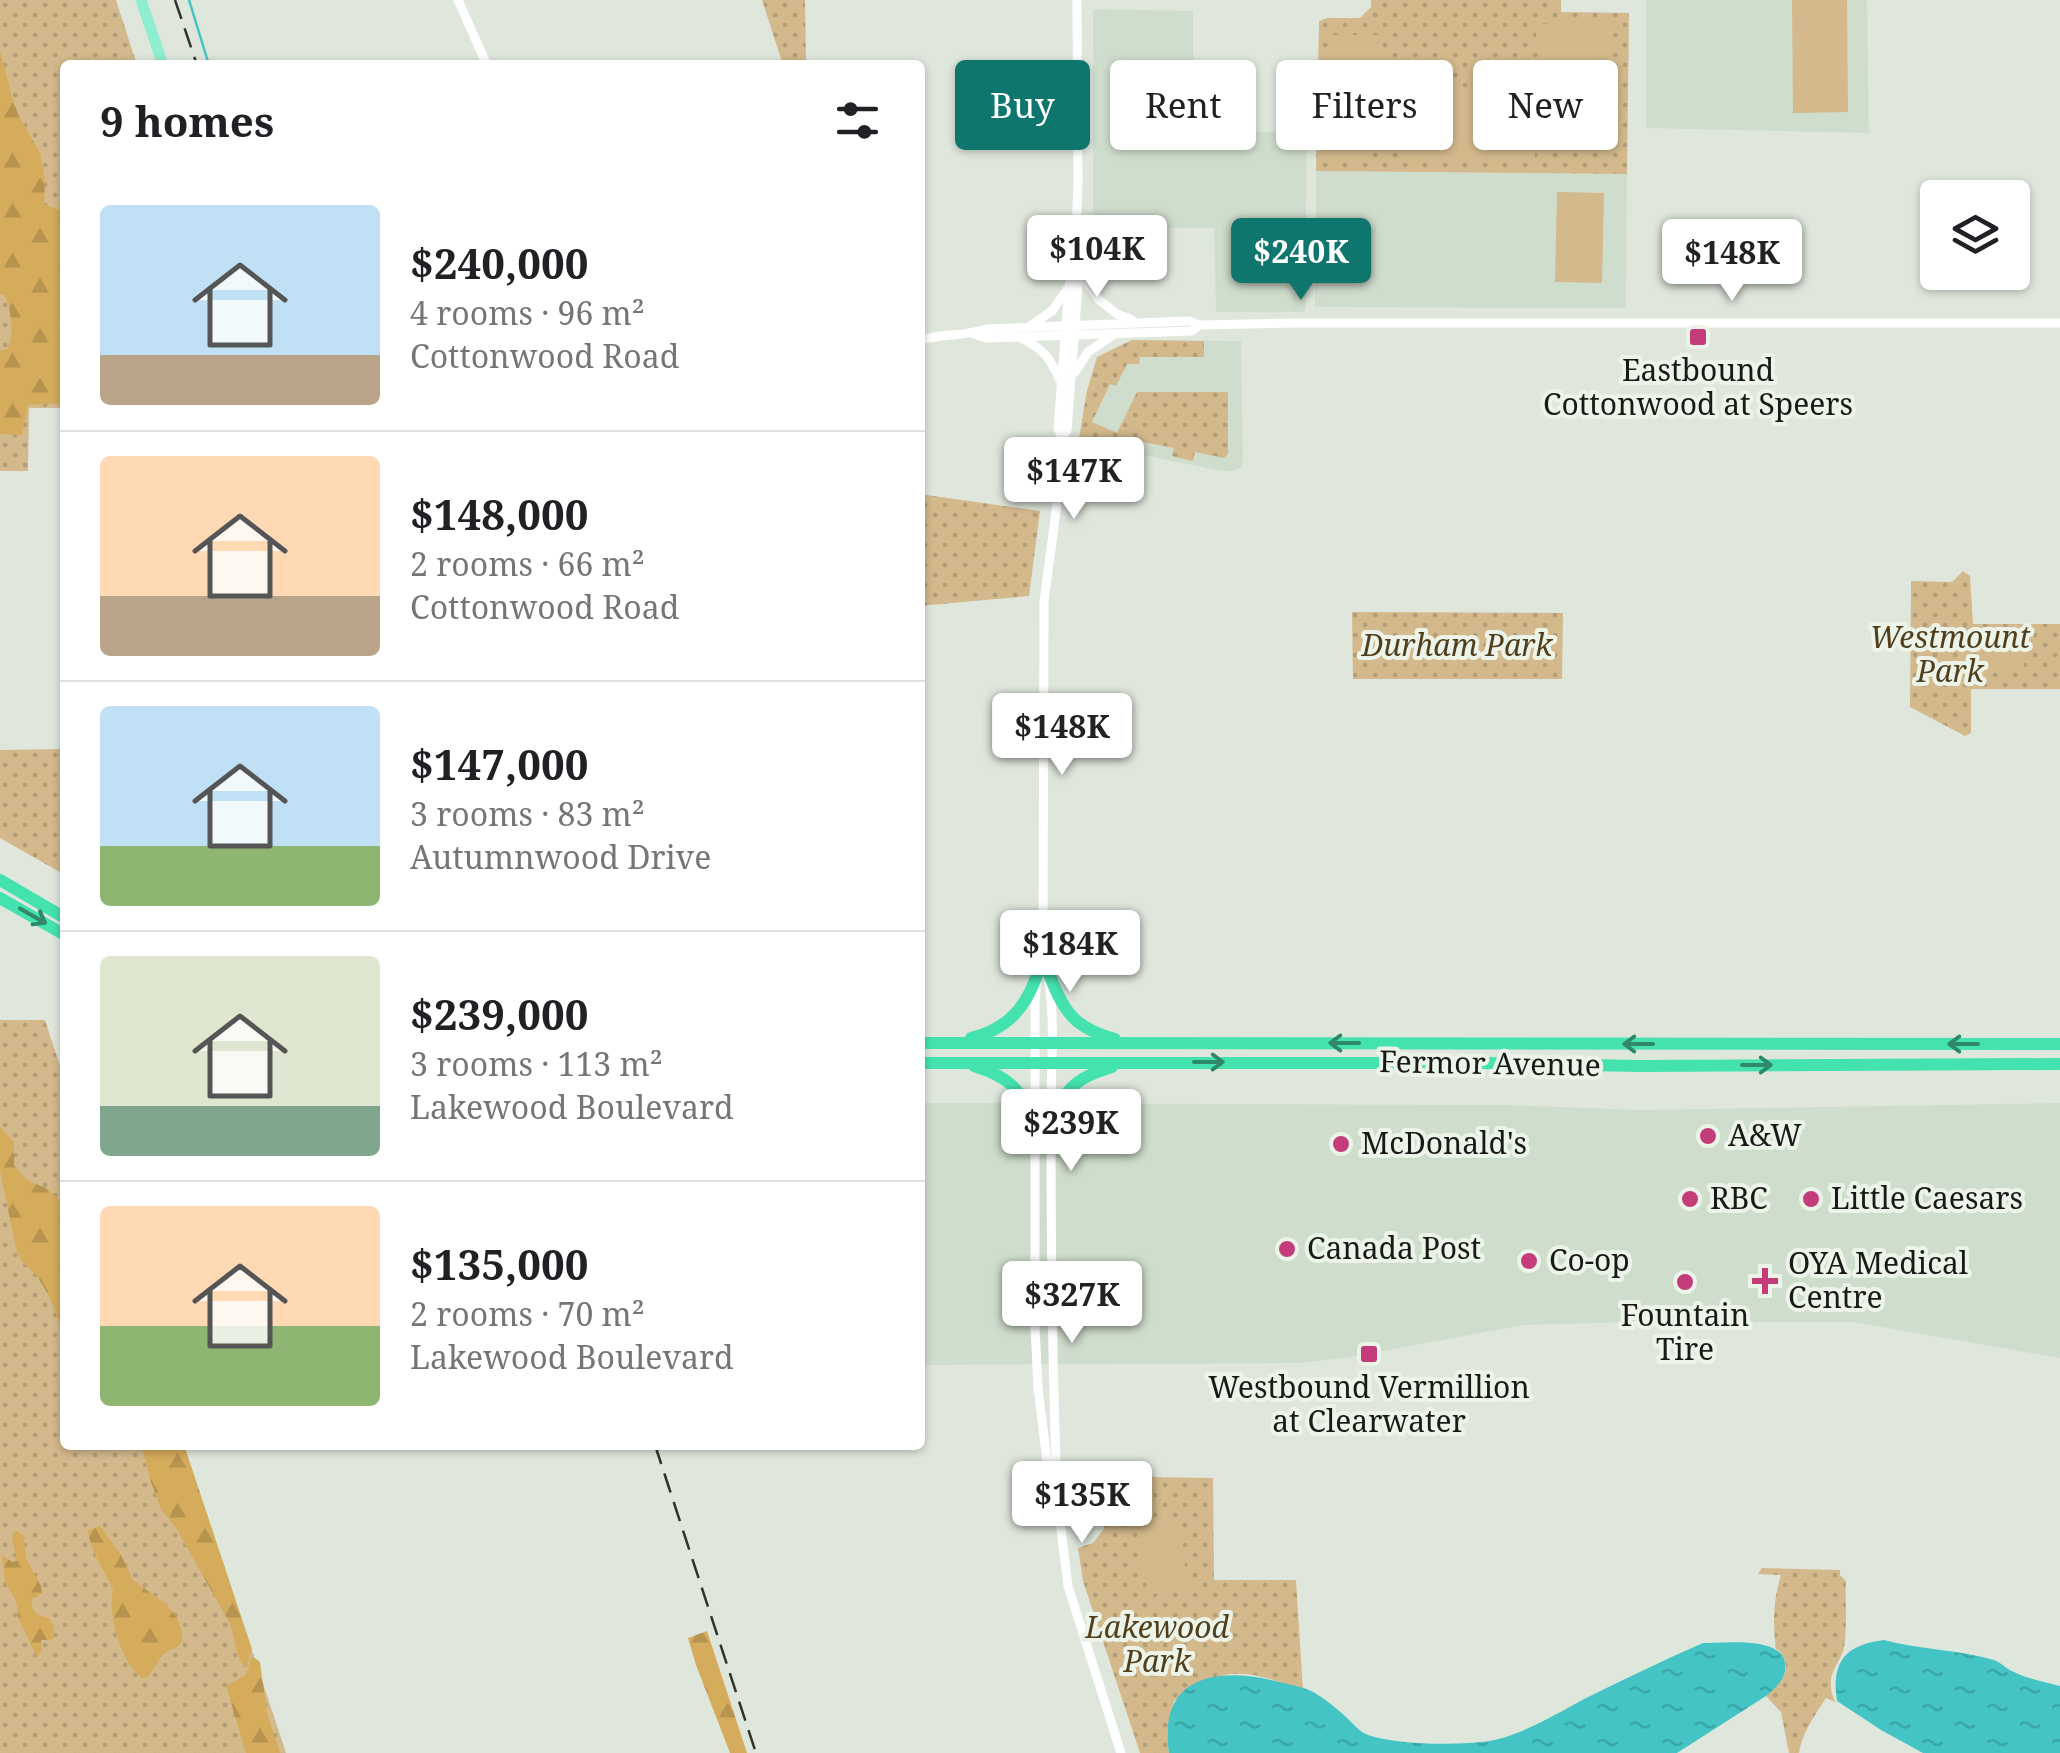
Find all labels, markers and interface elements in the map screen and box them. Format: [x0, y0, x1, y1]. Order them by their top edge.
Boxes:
chip: Buy [955, 60, 1090, 150]
chip: Rent [1110, 60, 1256, 150]
chip: Filters [1276, 60, 1453, 150]
chip: New [1473, 60, 1618, 150]
text: 9 homes [100, 92, 274, 149]
icon: filters [830, 93, 885, 148]
map controls [1920, 180, 2030, 290]
button: layers [1920, 180, 2030, 290]
pin: $104K [1027, 215, 1167, 300]
pin: $240K [1231, 218, 1371, 303]
pin: $148K [1662, 219, 1802, 304]
text: $104K [1049, 226, 1145, 269]
text: $240K [1253, 229, 1349, 272]
text: $148K [1684, 230, 1780, 273]
text: $240,000 [410, 234, 588, 291]
icon: home [180, 245, 300, 365]
text: 4 rooms · 96 m² [410, 291, 645, 334]
marker: Eastbound Cottonwood at Speers [1687, 326, 1709, 348]
text: Cottonwood Road [410, 334, 679, 377]
place label: Eastbound Cottonwood at Speers [1543, 349, 1853, 424]
pin: $147K [1004, 437, 1144, 522]
text: $147K [1026, 448, 1122, 491]
text: $148,000 [410, 485, 588, 542]
icon: home [180, 496, 300, 616]
text: 2 rooms · 66 m² [410, 542, 645, 585]
text: Cottonwood Road [410, 585, 679, 628]
park label: Westmount Park [1870, 616, 2031, 691]
park label: Durham Park [1361, 624, 1553, 665]
pin: $148K [992, 693, 1132, 778]
text: $148K [1014, 704, 1110, 747]
text: $147,000 [410, 735, 588, 792]
icon: home [180, 746, 300, 866]
text: 3 rooms · 83 m² [410, 792, 645, 835]
text: Autumnwood Drive [410, 835, 711, 878]
one-way arrow [18, 906, 46, 926]
pin: $184K [1000, 910, 1140, 995]
text: $184K [1022, 921, 1118, 964]
text: $239,000 [410, 985, 588, 1042]
icon: home [180, 996, 300, 1116]
one-way arrow [1328, 1034, 1360, 1052]
one-way arrow [1622, 1034, 1654, 1054]
one-way arrow [1947, 1034, 1980, 1054]
street label: Fermor Avenue [1379, 1040, 1601, 1085]
text: 3 rooms · 113 m² [410, 1042, 663, 1085]
one-way arrow [1192, 1052, 1225, 1072]
one-way arrow [1741, 1056, 1773, 1075]
text: Lakewood Boulevard [410, 1085, 734, 1128]
pin: $239K [1001, 1089, 1141, 1174]
text: $239K [1023, 1100, 1119, 1143]
place label: A&W [1728, 1114, 1802, 1155]
place label: McDonald's [1361, 1122, 1527, 1163]
marker: A&W [1697, 1125, 1719, 1147]
marker: McDonald's [1330, 1133, 1352, 1155]
place label: RBC [1710, 1177, 1768, 1218]
place label: Little Caesars [1831, 1177, 2023, 1218]
marker: RBC [1679, 1188, 1701, 1210]
marker: Little Caesars [1800, 1188, 1822, 1210]
place label: Canada Post [1307, 1227, 1481, 1268]
text: $135,000 [410, 1235, 588, 1292]
marker: Canada Post [1276, 1238, 1298, 1260]
place label: Co-op [1549, 1239, 1630, 1280]
place label: OYA Medical Centre [1788, 1242, 1968, 1317]
icon: home [180, 1246, 300, 1366]
marker: Co-op [1518, 1250, 1540, 1272]
pin: $327K [1002, 1261, 1142, 1346]
marker: OYA Medical Centre [1752, 1268, 1778, 1294]
marker: Fountain Tire [1674, 1271, 1696, 1293]
text: $327K [1024, 1272, 1120, 1315]
text: 2 rooms · 70 m² [410, 1292, 645, 1335]
place label: Fountain Tire [1621, 1294, 1749, 1369]
text: Lakewood Boulevard [410, 1335, 734, 1378]
marker: Westbound Vermillion at Clearwater [1358, 1343, 1380, 1365]
place label: Westbound Vermillion at Clearwater [1208, 1366, 1530, 1441]
pin: $135K [1012, 1461, 1152, 1546]
text: $135K [1034, 1472, 1130, 1515]
park label: Lakewood Park [1084, 1606, 1229, 1681]

